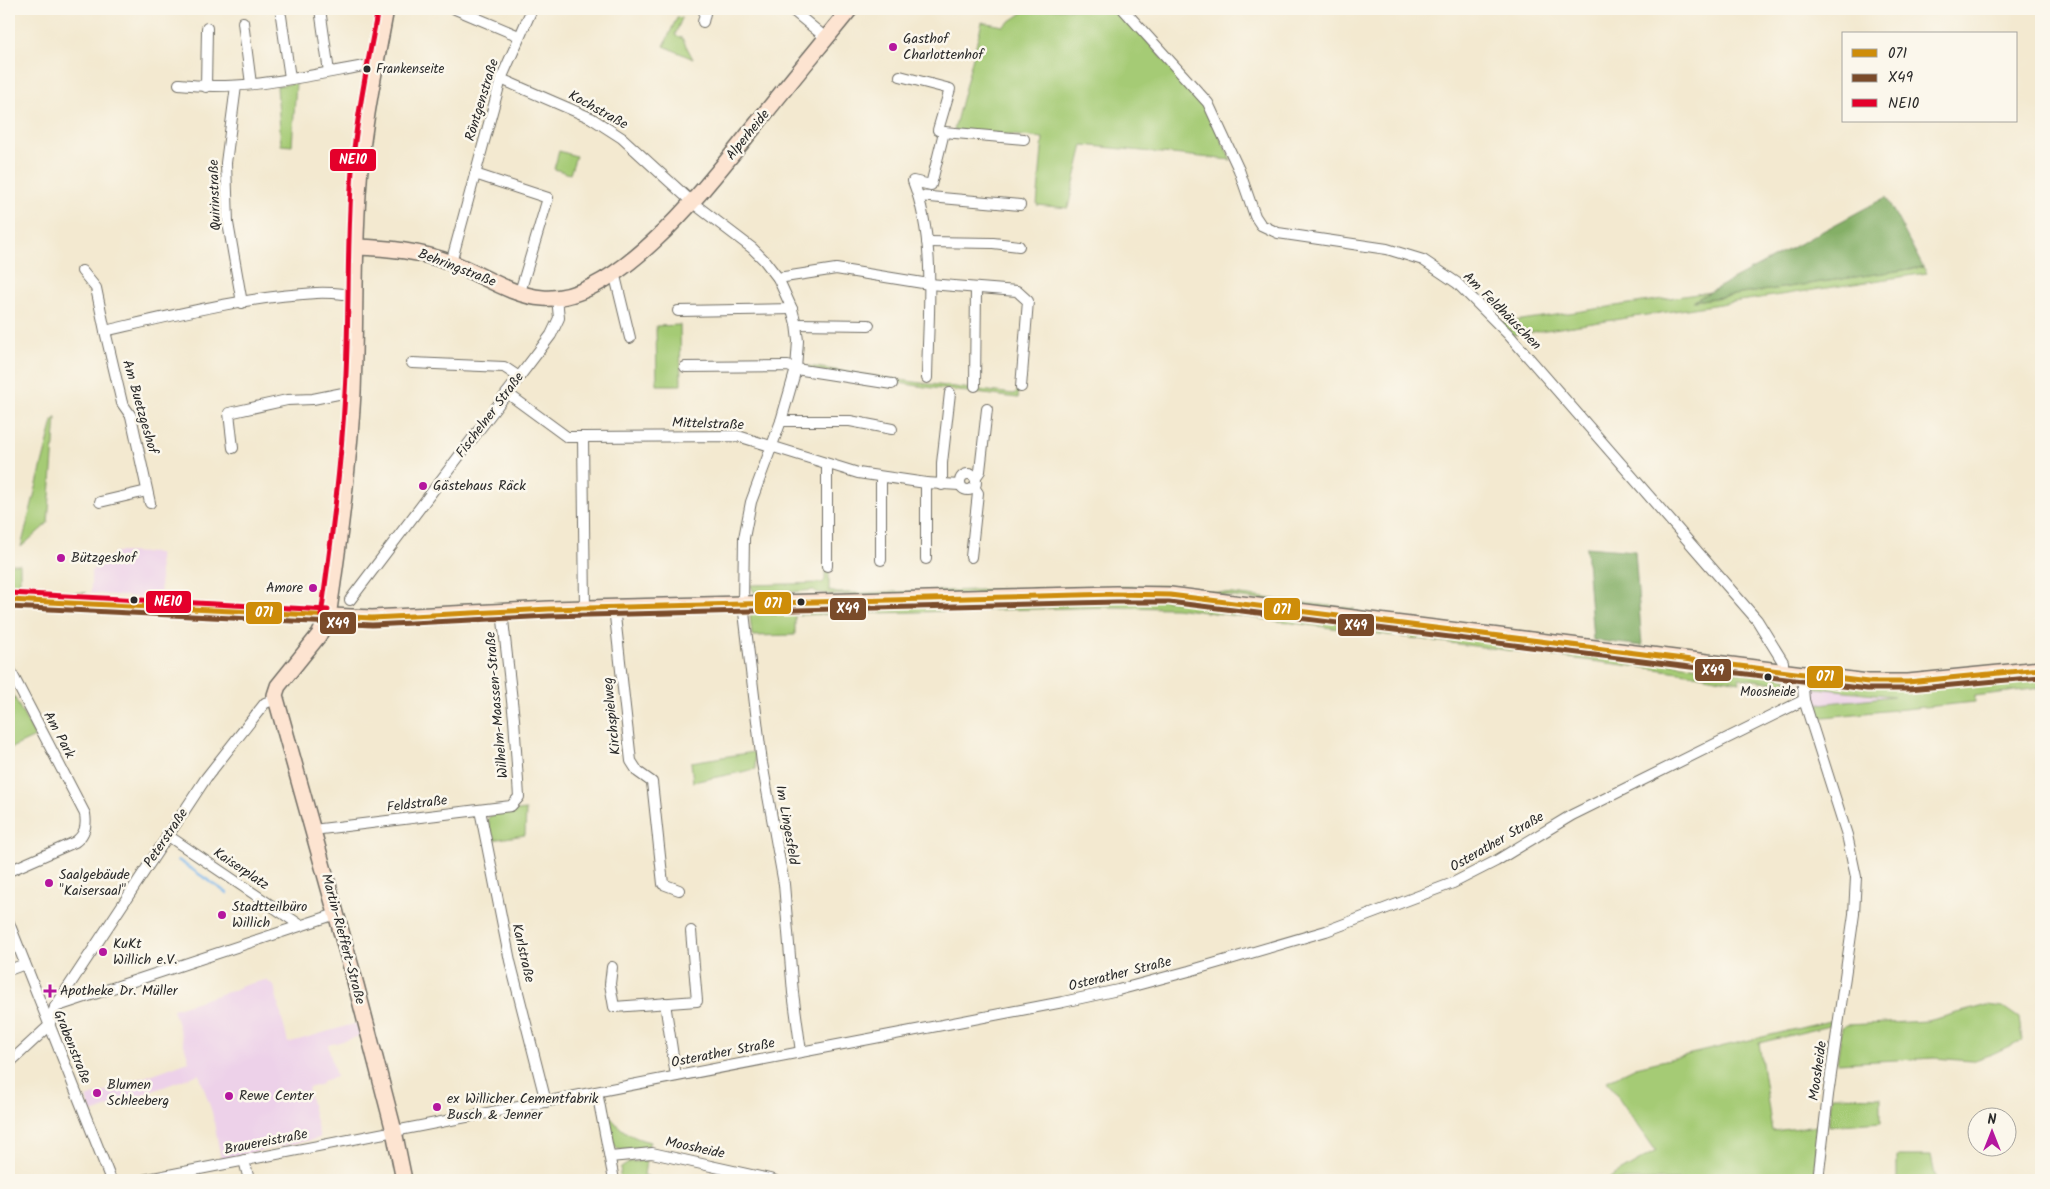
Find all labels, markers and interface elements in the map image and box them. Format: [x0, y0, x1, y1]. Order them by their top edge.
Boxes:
place label: Gasthof Charlottenhof [903, 28, 985, 66]
legend [1842, 32, 2018, 122]
marker: Gasthof Charlottenhof [887, 41, 899, 53]
text: 071 [1888, 42, 1907, 66]
street label: Röntgenstraße [459, 56, 505, 144]
place label: Frankenseite [376, 59, 445, 80]
marker: Frankenseite [362, 64, 372, 74]
text: X49 [1888, 66, 1914, 90]
street label: Kochstraße [564, 85, 633, 136]
text: NE10 [1888, 92, 1920, 116]
street label: Alperheide [721, 104, 776, 165]
line badge: NE10 [329, 148, 377, 172]
text: NE10 [339, 149, 368, 171]
street label: Quirinstraße [203, 158, 227, 231]
street label: Behringstraße [415, 243, 500, 293]
street label: Am Feldhäuschen [1458, 267, 1546, 355]
street label: Am Buetzgeshof [116, 357, 164, 458]
street label: Fischelner Straße [450, 367, 530, 463]
street label: Mittelstraße [672, 412, 745, 436]
place label: Gästehaus Räck [433, 475, 526, 497]
marker: Gästehaus Räck [417, 480, 429, 492]
place label: Bützgeshof [71, 547, 138, 569]
marker: Bützgeshof [55, 552, 67, 564]
place label: Amore [266, 577, 304, 599]
marker: Amore [307, 582, 319, 594]
line badge: NE10 [145, 590, 192, 614]
text: NE10 [154, 591, 183, 613]
line badge: 071 [754, 591, 792, 615]
text: 071 [764, 593, 783, 615]
unlabelled marker [129, 595, 139, 605]
unlabelled marker [796, 597, 806, 607]
line badge: X49 [829, 597, 867, 621]
line badge: 071 [1263, 597, 1301, 621]
text: X49 [836, 598, 859, 620]
text: 071 [1273, 599, 1292, 621]
line badge: 071 [245, 601, 283, 625]
text: 071 [255, 602, 274, 624]
line badge: X49 [319, 611, 357, 635]
text: X49 [326, 613, 349, 635]
line badge: X49 [1337, 613, 1375, 637]
text: X49 [1344, 615, 1367, 637]
street label: Wilhelm-Maassen-Straße [480, 630, 514, 779]
line badge: X49 [1694, 658, 1732, 682]
text: X49 [1701, 660, 1724, 682]
line badge: 071 [1806, 665, 1844, 689]
text: 071 [1816, 666, 1835, 688]
marker: Moosheide [1763, 672, 1773, 682]
street label: Kirchspielweg [597, 676, 627, 756]
place label: Moosheide [1740, 682, 1796, 703]
street label: Am Park [37, 707, 81, 763]
street label: Im Lingesfeld [769, 783, 805, 868]
street label: Feldstraße [385, 789, 449, 819]
street label: Peterstraße [138, 803, 194, 872]
street label: Osterather Straße [1446, 806, 1549, 878]
street label: Kaiserplatz [209, 842, 273, 896]
place label: Saalgebäude "Kaisersaal" [59, 864, 131, 902]
street label: Martin-Rieffert-Straße [315, 871, 371, 1007]
marker: Saalgebäude "Kaisersaal" [43, 877, 55, 889]
place label: Stadtteilbüro Willich [232, 896, 307, 934]
marker: Stadtteilbüro Willich [216, 909, 228, 921]
street label: Karlstraße [506, 921, 541, 985]
place label: KuKt Willich e.V. [113, 933, 177, 971]
marker: KuKt Willich e.V. [97, 946, 109, 958]
street label: Osterather Straße [1066, 950, 1175, 997]
place label: Apotheke Dr. Müller [60, 980, 179, 1002]
marker: Apotheke Dr. Müller [44, 985, 56, 997]
street label: Grabenstraße [47, 1007, 97, 1088]
street label: Osterather Straße [669, 1032, 778, 1074]
street label: Moosheide [1803, 1039, 1833, 1102]
place label: Blumen Schleeberg [107, 1074, 169, 1112]
place label: Rewe Center [239, 1085, 315, 1107]
marker: Blumen Schleeberg [91, 1087, 103, 1099]
place label: ex Willicher Cementfabrik Busch & Jenner [447, 1088, 599, 1126]
marker: Rewe Center [223, 1090, 235, 1102]
marker: ex Willicher Cementfabrik Busch & Jenner [431, 1101, 443, 1113]
north arrow [1968, 1106, 2018, 1156]
text: N [1988, 1109, 1997, 1131]
street label: Brauereistraße [222, 1123, 310, 1161]
street label: Moosheide [663, 1131, 727, 1165]

